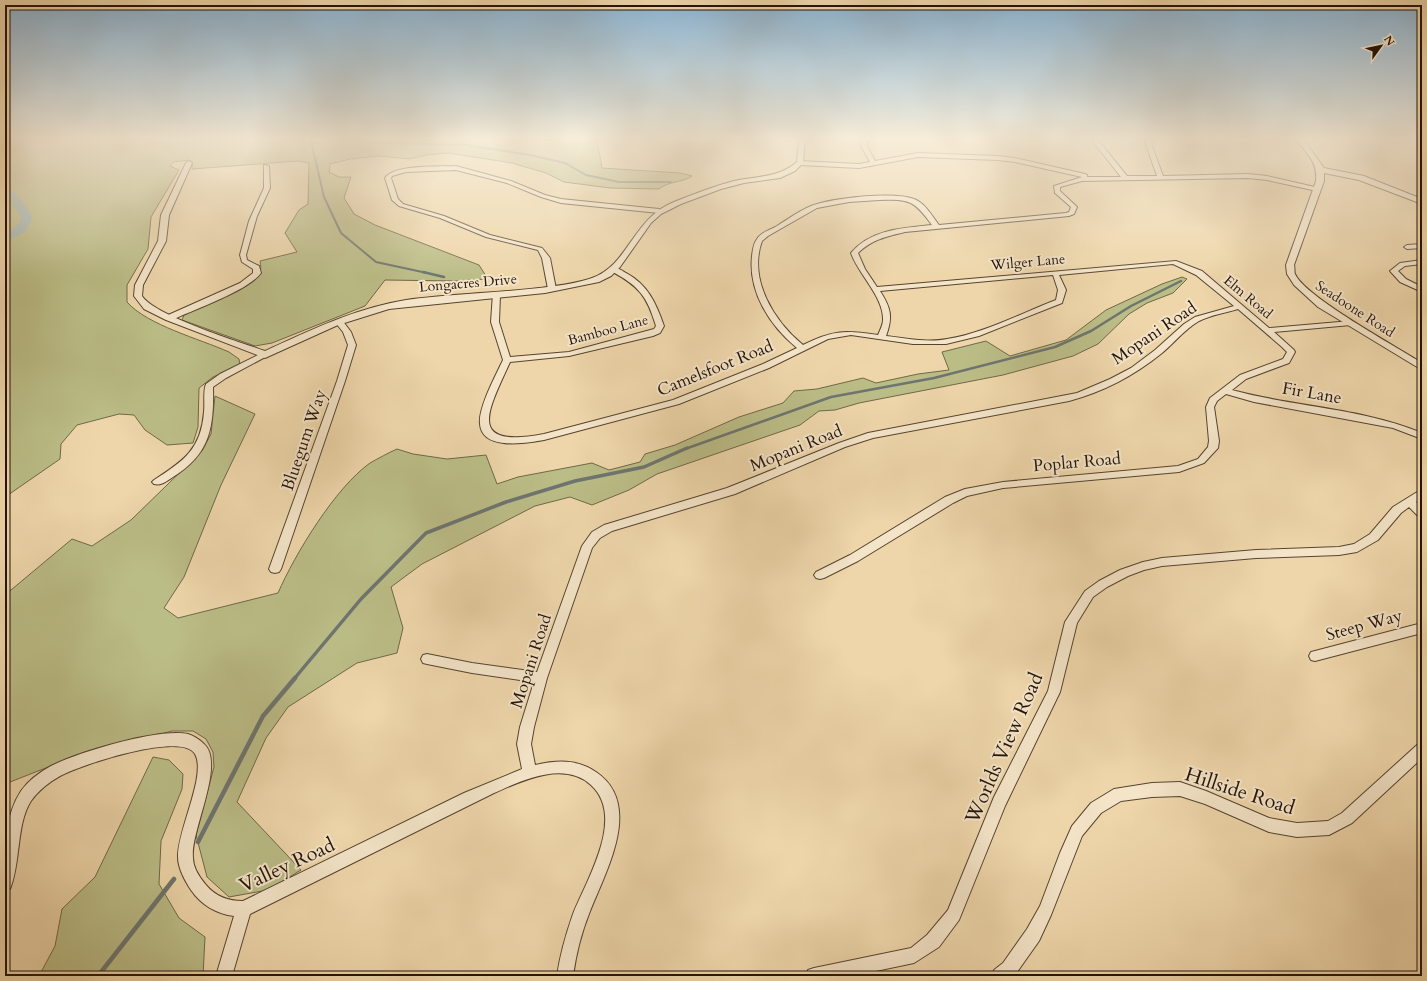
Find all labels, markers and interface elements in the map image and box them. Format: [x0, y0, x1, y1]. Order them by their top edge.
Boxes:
north arrow [1361, 26, 1401, 66]
text: N [1380, 33, 1398, 49]
street label: Wilger Lane [989, 249, 1066, 275]
street label: Longacres Drive [418, 269, 518, 297]
street label: Elm Road [1219, 271, 1277, 323]
street label: Seadoone Road [1312, 276, 1399, 342]
street label: Mopani Road [1107, 296, 1201, 370]
street label: Bamboo Lane [566, 310, 650, 350]
street label: Camelsfoot Road [654, 334, 776, 402]
street label: Fir Lane [1280, 376, 1344, 410]
street label: Bluegum Way [276, 386, 332, 494]
street label: Mopani Road [746, 419, 846, 477]
street label: Poplar Road [1032, 447, 1122, 477]
street label: Steep Way [1323, 604, 1405, 646]
street label: Mopani Road [505, 611, 557, 711]
street label: Worlds View Road [958, 668, 1050, 829]
street label: Hillside Road [1182, 761, 1299, 822]
street label: Valley Road [235, 831, 339, 899]

